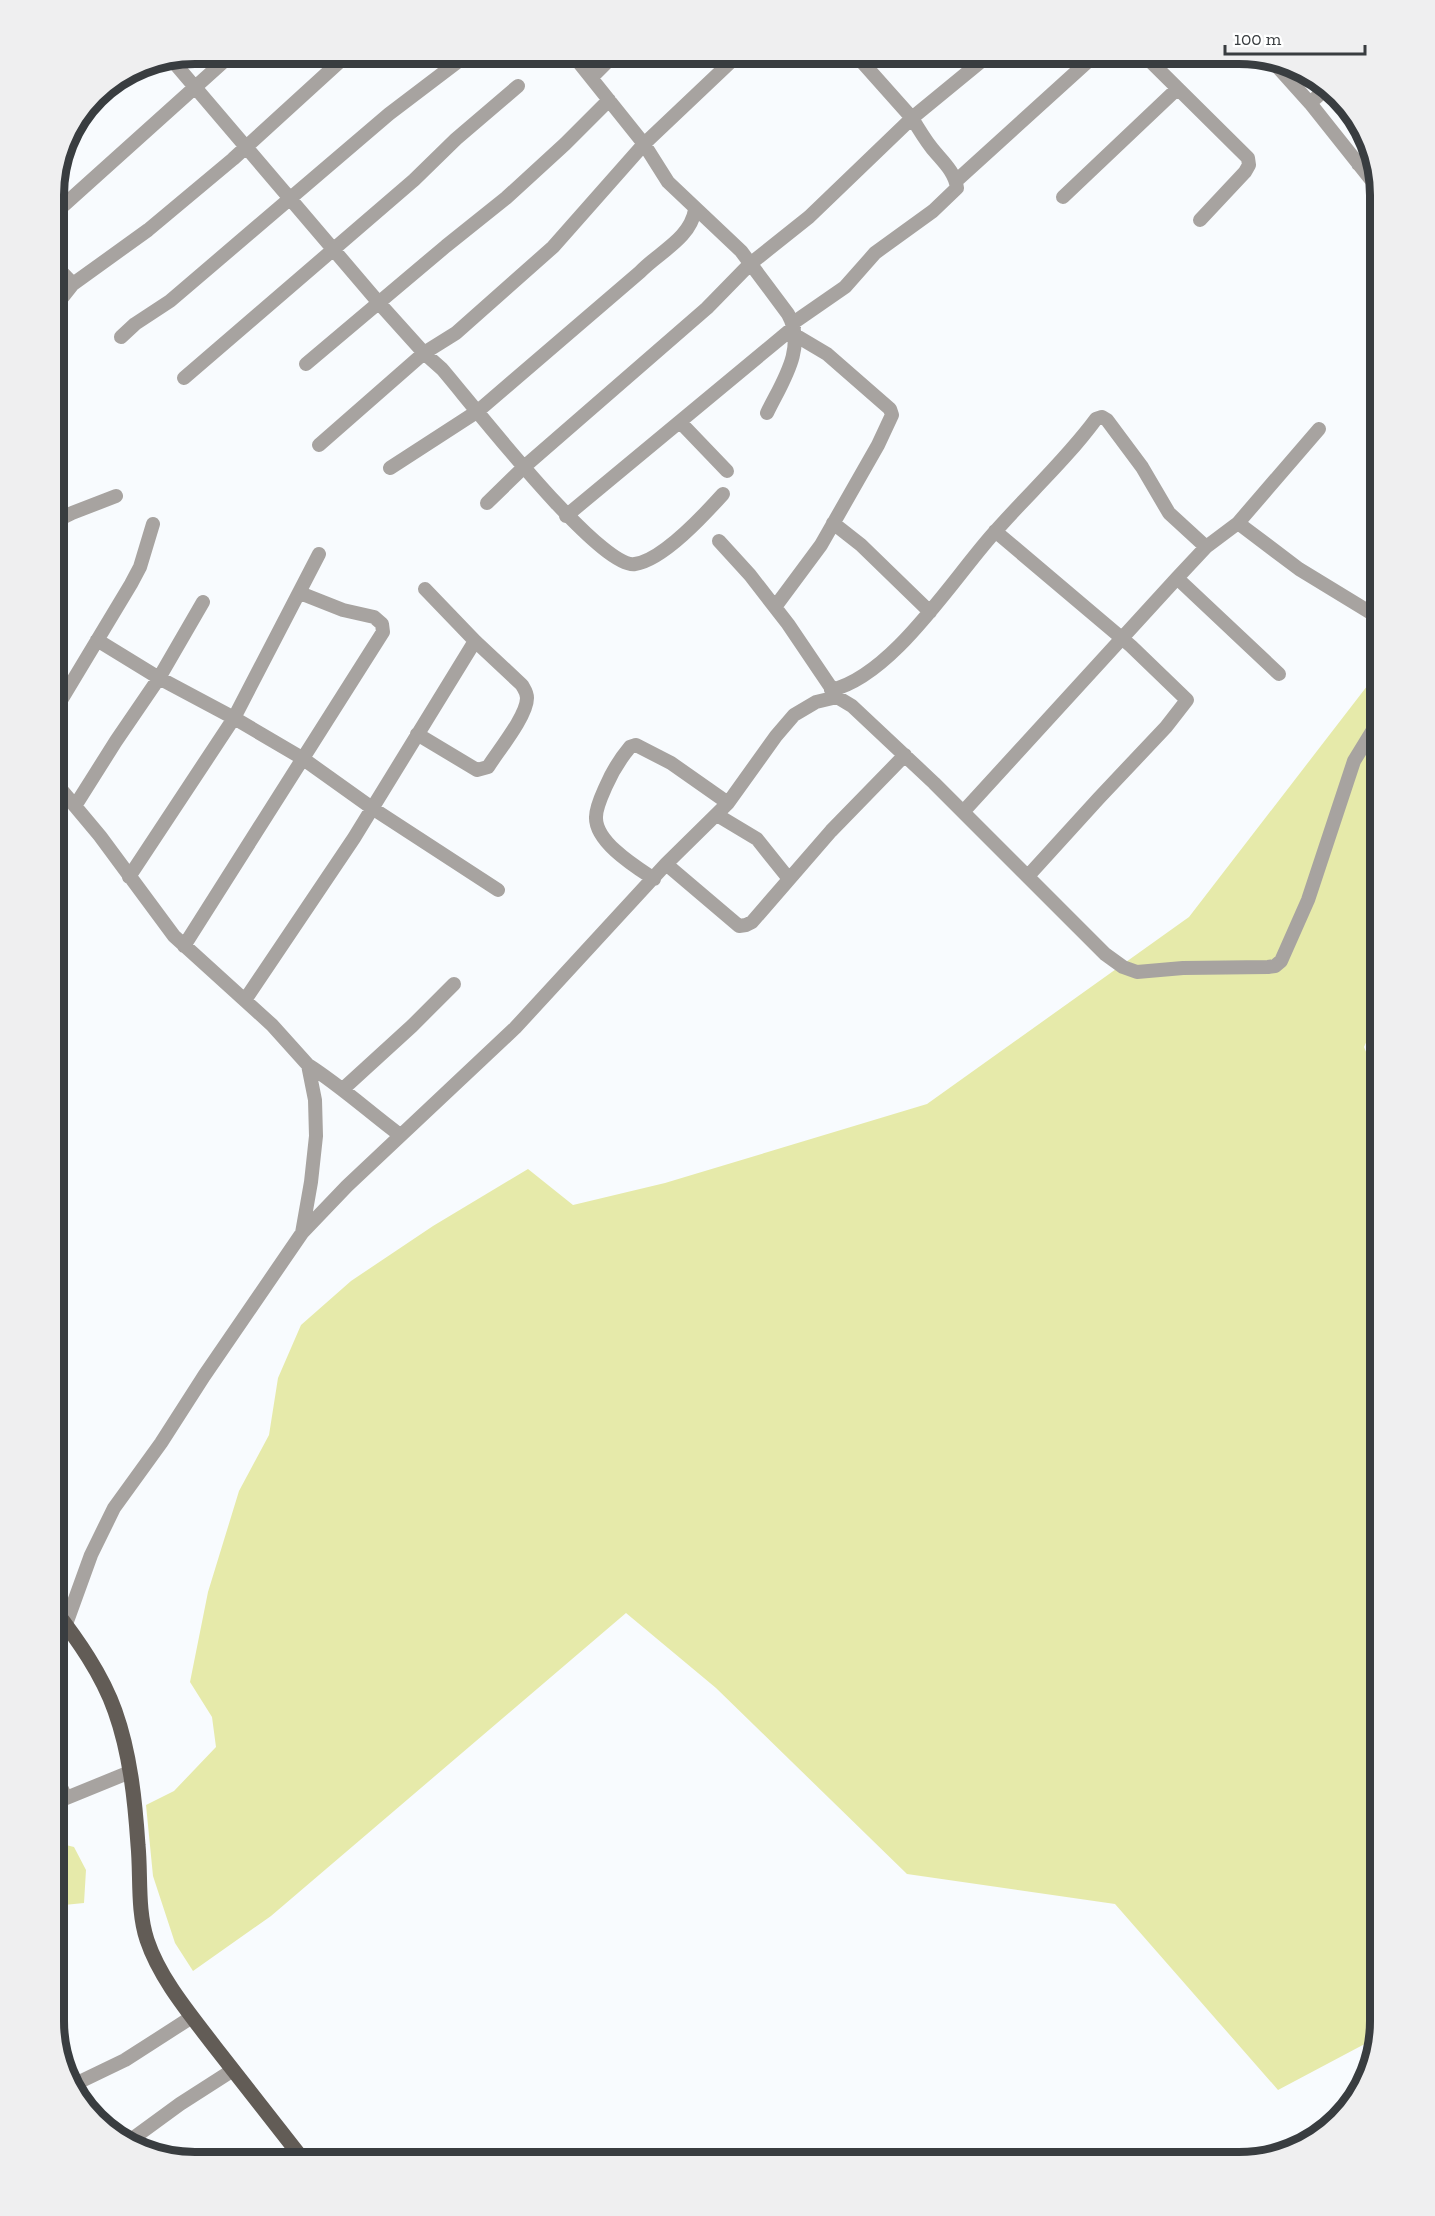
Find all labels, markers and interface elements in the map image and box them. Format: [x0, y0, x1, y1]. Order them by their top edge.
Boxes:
scale bar [1225, 18, 1364, 56]
text: 100 m [1234, 28, 1282, 50]

